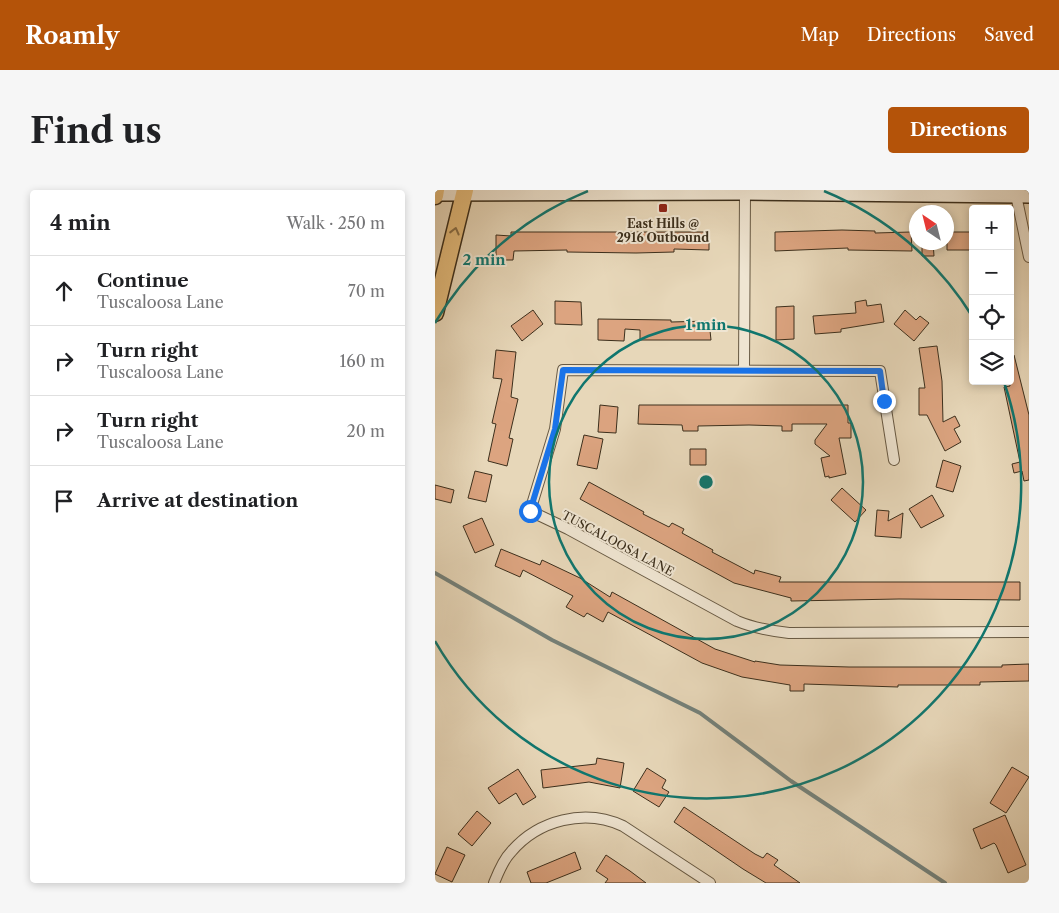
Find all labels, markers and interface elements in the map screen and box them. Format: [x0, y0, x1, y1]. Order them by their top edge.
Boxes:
text: Roamly [25, 21, 119, 50]
text: Map [800, 24, 839, 46]
text: Directions [867, 24, 956, 46]
text: Saved [984, 24, 1034, 46]
button: Directions [888, 107, 1029, 153]
text: Find us [30, 109, 162, 152]
marker: East Hills @ 2916 Outbound [657, 202, 669, 214]
north arrow [909, 205, 954, 250]
map controls [969, 205, 1014, 385]
button: + [969, 205, 1014, 250]
text: 4 min [50, 210, 111, 235]
text: Walk · 250 m [287, 213, 385, 233]
place label: East Hills @ 2916 Outbound [617, 216, 709, 245]
one-way arrow [449, 227, 460, 236]
text: 2 min [462, 250, 506, 269]
button: − [969, 250, 1014, 295]
text: Continue [97, 269, 189, 292]
icon: ahead [50, 277, 78, 305]
text: 70 m [348, 281, 385, 301]
text: Tuscaloosa Lane [97, 292, 224, 312]
button: locate [969, 295, 1014, 340]
text: 1 min [685, 315, 727, 334]
text: Turn right [97, 339, 198, 362]
button: layers [969, 340, 1014, 385]
icon: right [50, 347, 78, 375]
text: 160 m [340, 351, 385, 371]
text: Tuscaloosa Lane [97, 362, 224, 382]
route end [873, 390, 896, 413]
text: Turn right [97, 409, 198, 432]
icon: right [50, 417, 78, 445]
text: 20 m [346, 421, 385, 441]
text: Tuscaloosa Lane [97, 432, 224, 452]
centre of rings [697, 473, 715, 491]
icon: arrive [50, 487, 78, 515]
text: Arrive at destination [97, 489, 298, 512]
route start [519, 500, 542, 523]
street label: TUSCALOOSA LANE [559, 507, 677, 579]

